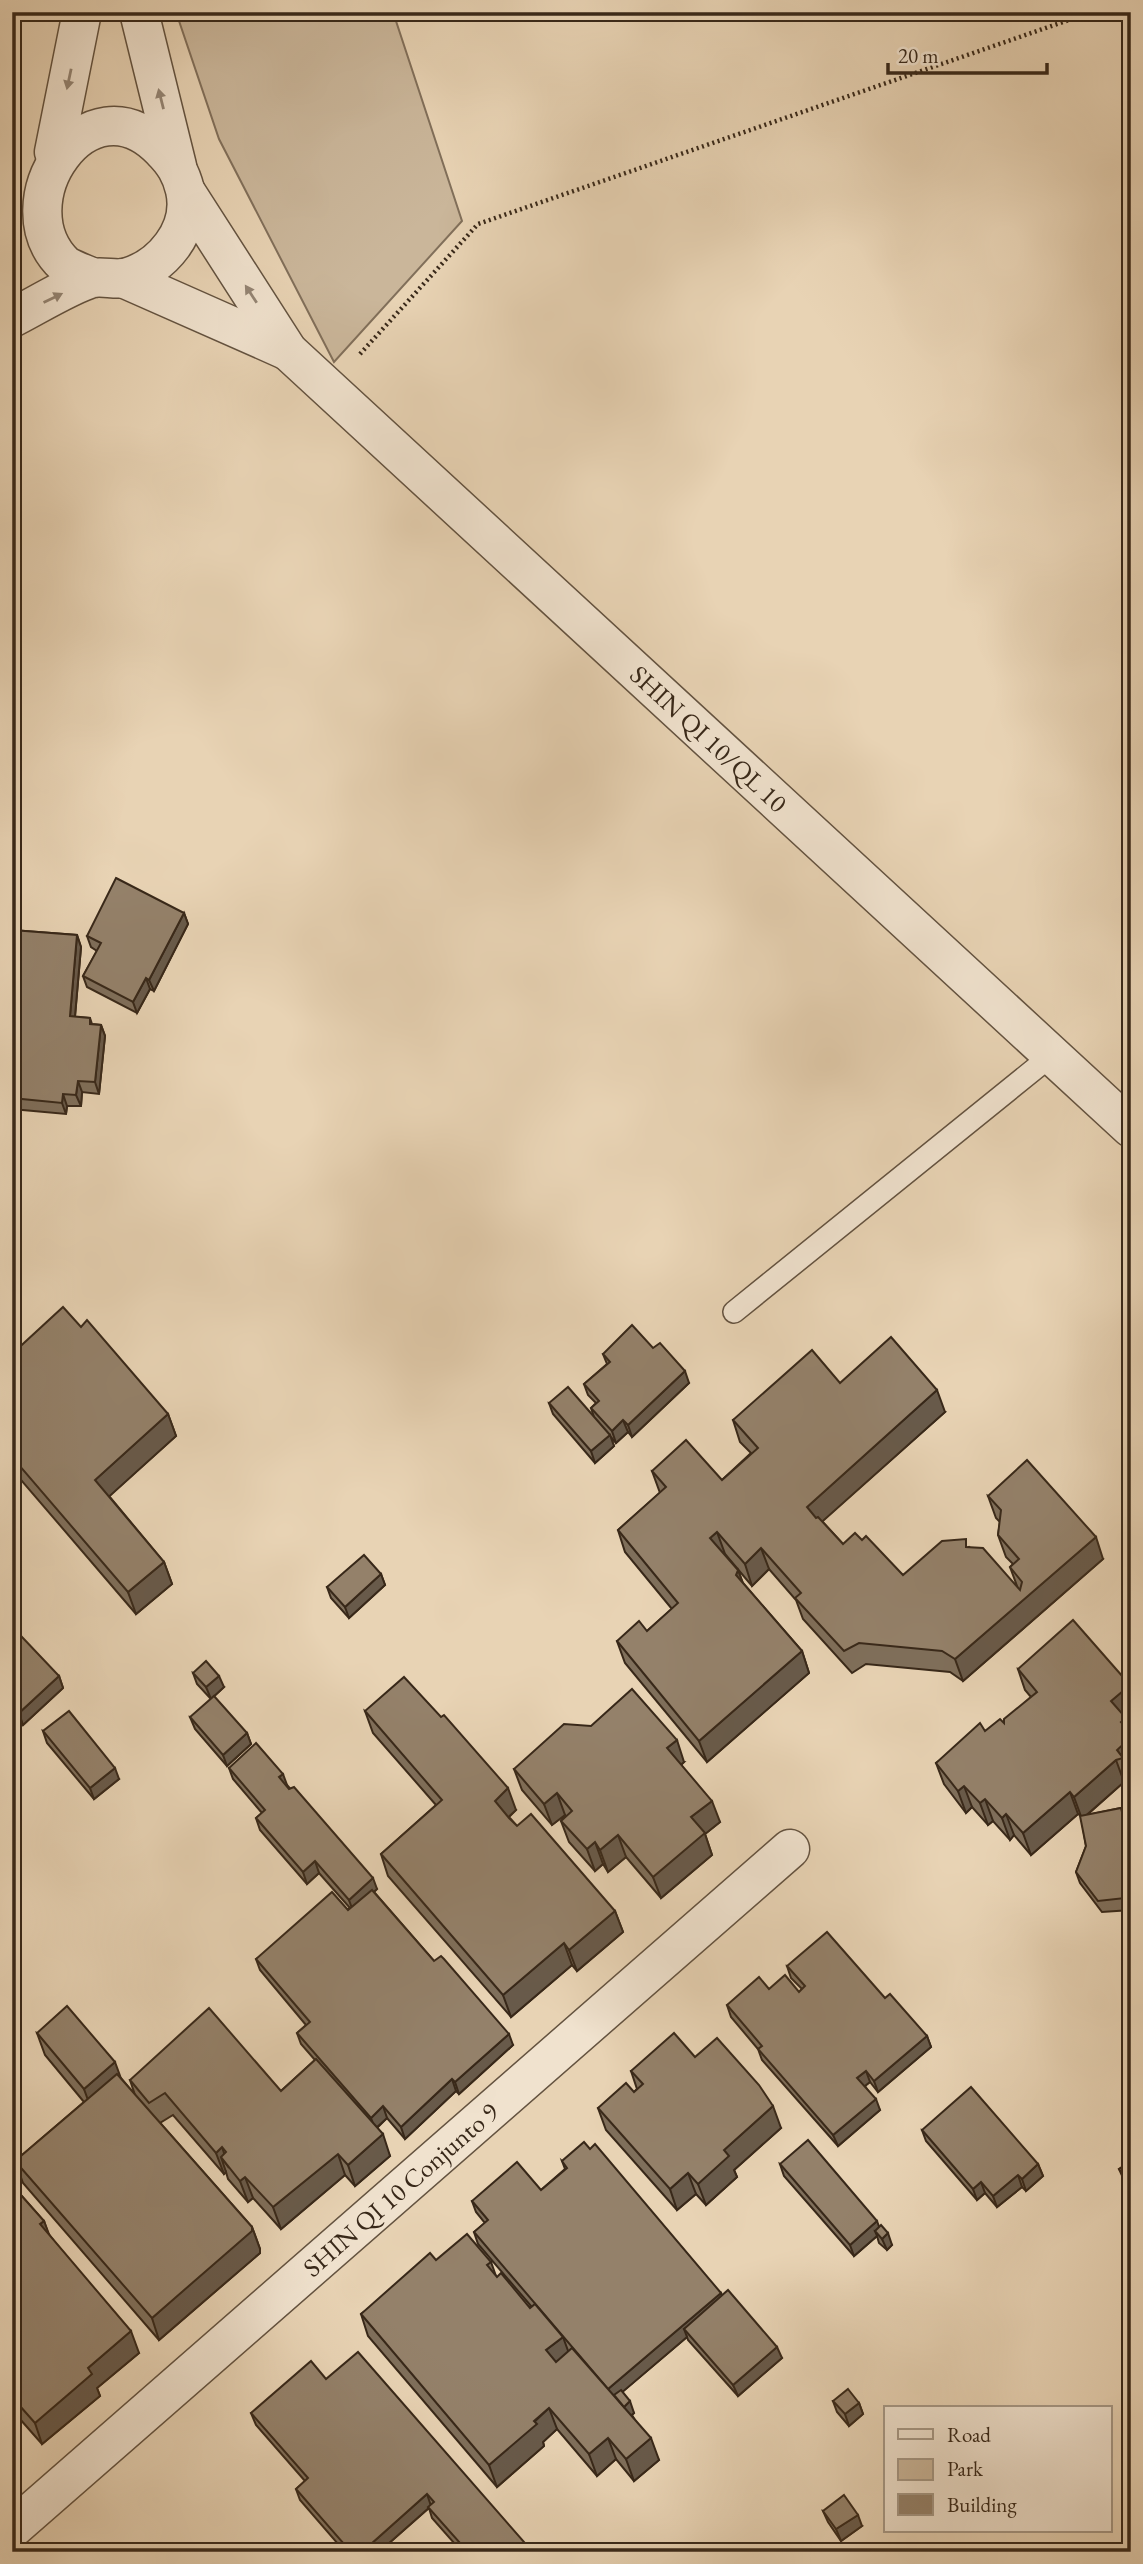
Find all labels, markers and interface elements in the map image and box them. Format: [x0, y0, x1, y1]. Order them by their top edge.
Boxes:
scale bar [888, 32, 1047, 76]
text: 20 m [898, 42, 939, 69]
one-way arrow [63, 68, 74, 90]
one-way arrow [155, 88, 166, 110]
one-way arrow [245, 284, 258, 303]
one-way arrow [43, 293, 63, 304]
street label: SHIN QI 10/QL 10 [623, 658, 795, 820]
street label: SHIN QI 10 Conjunto 9 [296, 2094, 506, 2284]
legend [884, 2406, 1112, 2532]
text: Road [947, 2421, 991, 2448]
text: Park [947, 2455, 984, 2482]
text: Building [947, 2491, 1017, 2518]

